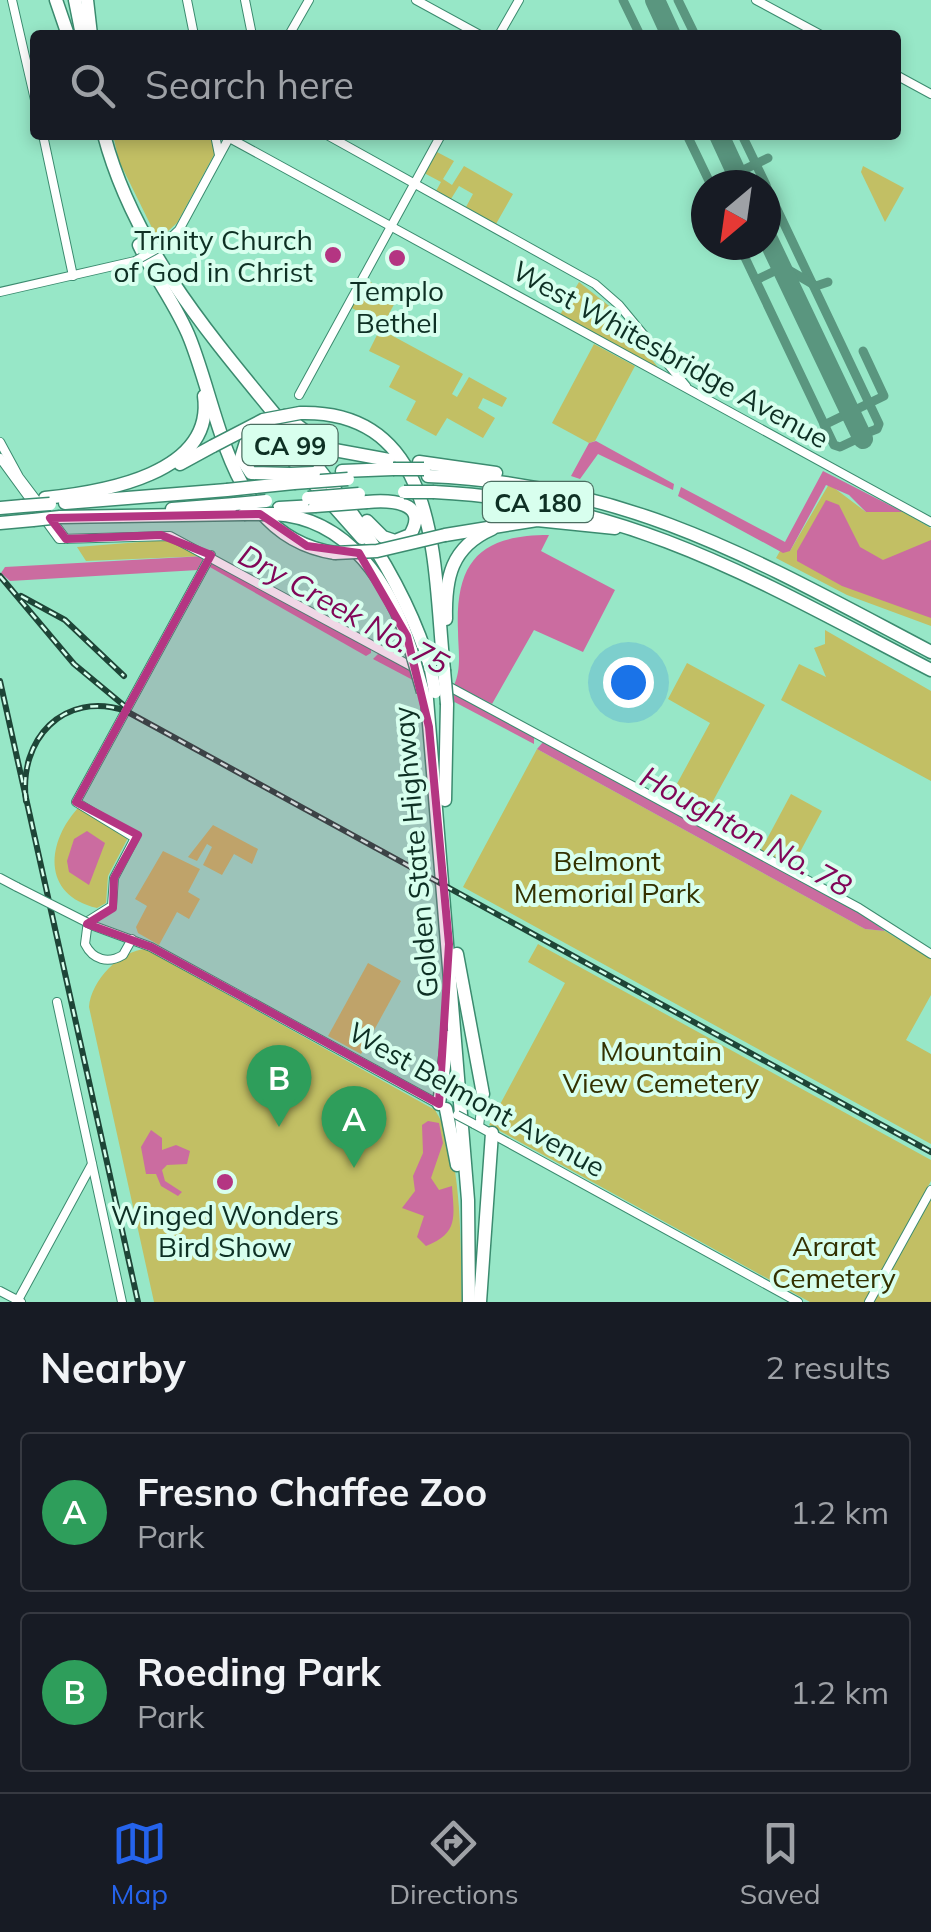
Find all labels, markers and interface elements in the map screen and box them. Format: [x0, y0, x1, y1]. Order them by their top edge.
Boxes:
search box [30, 30, 901, 140]
icon: search [65, 58, 120, 113]
text: Search here [145, 61, 354, 109]
north arrow [691, 170, 781, 260]
place label: Trinity Church of God in Christ [113, 222, 313, 289]
marker: Trinity Church of God in Christ [322, 244, 344, 266]
marker: Templo Bethel [386, 247, 408, 269]
street label: West Whitesbridge Avenue [507, 252, 835, 456]
place label: Templo Bethel [350, 273, 444, 340]
road number: CA 99 [242, 425, 338, 465]
road number: CA 180 [483, 482, 593, 522]
water label: Dry Creek No. 75 [232, 536, 456, 682]
your location [603, 657, 654, 708]
street label: Golden State Highway [385, 705, 445, 999]
water label: Houghton No. 78 [634, 757, 858, 905]
park label: Belmont Memorial Park [514, 843, 701, 910]
street label: West Belmont Avenue [343, 1014, 611, 1184]
park label: Mountain View Cemetery [563, 1033, 760, 1100]
pin: B [246, 1044, 312, 1127]
pin: A [322, 1086, 386, 1168]
marker: Winged Wonders Bird Show [214, 1171, 236, 1193]
place label: Winged Wonders Bird Show [111, 1197, 339, 1264]
park label: Ararat Cemetery [772, 1228, 896, 1295]
text: Nearby [40, 1341, 186, 1394]
text: 2 results [766, 1347, 891, 1387]
text: Fresno Chaffee Zoo [137, 1468, 487, 1516]
text: A [62, 1492, 87, 1532]
text: 1.2 km [790, 1492, 889, 1532]
text: Park [137, 1516, 204, 1556]
text: Roeding Park [137, 1648, 381, 1696]
text: B [63, 1672, 86, 1712]
text: 1.2 km [790, 1672, 889, 1712]
text: Park [137, 1696, 204, 1736]
tab: Map [111, 1816, 168, 1911]
tab: Directions [389, 1816, 519, 1911]
tab: Saved [740, 1816, 820, 1911]

